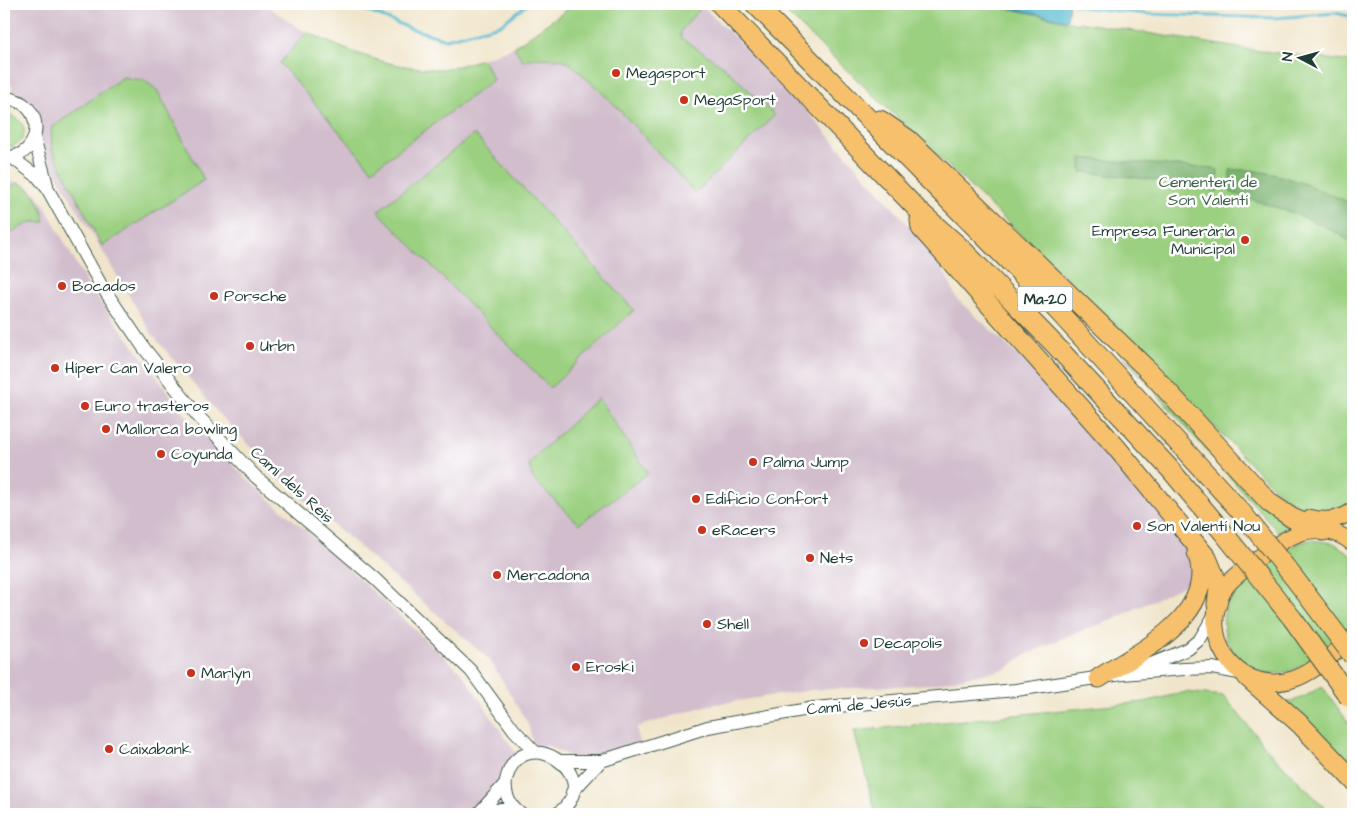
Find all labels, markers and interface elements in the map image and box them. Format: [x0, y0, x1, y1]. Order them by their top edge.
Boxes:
north arrow [1274, 32, 1324, 82]
text: N [1278, 51, 1298, 62]
place label: Megasport [626, 62, 706, 85]
marker: Megasport [610, 67, 622, 79]
place label: MegaSport [694, 89, 776, 112]
marker: MegaSport [678, 94, 690, 106]
park label: Cementeri de Son Valentí [1159, 171, 1258, 211]
place label: Empresa Funerària Municipal [1092, 220, 1235, 260]
marker: Empresa Funerària Municipal [1239, 234, 1251, 246]
place label: Bocados [72, 275, 136, 297]
marker: Bocados [56, 280, 68, 292]
place label: Porsche [224, 285, 287, 307]
road number: Ma-20 [1018, 286, 1072, 312]
marker: Porsche [208, 290, 220, 302]
place label: Urbn [260, 335, 295, 357]
marker: Urbn [244, 340, 256, 352]
place label: Híper Can Valero [65, 357, 191, 379]
marker: Híper Can Valero [49, 362, 61, 374]
place label: Euro trasteros [95, 395, 209, 417]
marker: Euro trasteros [79, 400, 91, 412]
place label: Mallorca bowling [116, 418, 237, 441]
marker: Mallorca bowling [100, 423, 112, 435]
street label: Camí dels Reis [246, 442, 338, 528]
place label: Coyunda [171, 443, 233, 466]
marker: Coyunda [155, 448, 167, 460]
place label: Palma Jump [763, 451, 849, 473]
marker: Palma Jump [747, 456, 759, 468]
place label: Edificio Confort [706, 488, 829, 510]
marker: Edificio Confort [690, 493, 702, 505]
place label: Son Valentí Nou [1147, 515, 1260, 537]
place label: eRacers [712, 519, 776, 541]
marker: Son Valentí Nou [1131, 520, 1143, 532]
marker: eRacers [696, 524, 708, 536]
place label: Nets [820, 547, 853, 569]
marker: Nets [804, 552, 816, 564]
place label: Mercadona [507, 564, 589, 586]
marker: Mercadona [491, 569, 503, 581]
place label: Shell [717, 613, 749, 635]
marker: Shell [701, 618, 713, 630]
place label: Decapolis [874, 632, 942, 654]
marker: Decapolis [858, 637, 870, 649]
place label: Eroski [586, 656, 634, 678]
marker: Eroski [570, 661, 582, 673]
place label: Marlyn [201, 662, 251, 685]
marker: Marlyn [185, 667, 197, 679]
street label: Camí de Jesús [806, 689, 912, 721]
place label: Caixabank [119, 738, 192, 760]
marker: Caixabank [103, 743, 115, 755]

